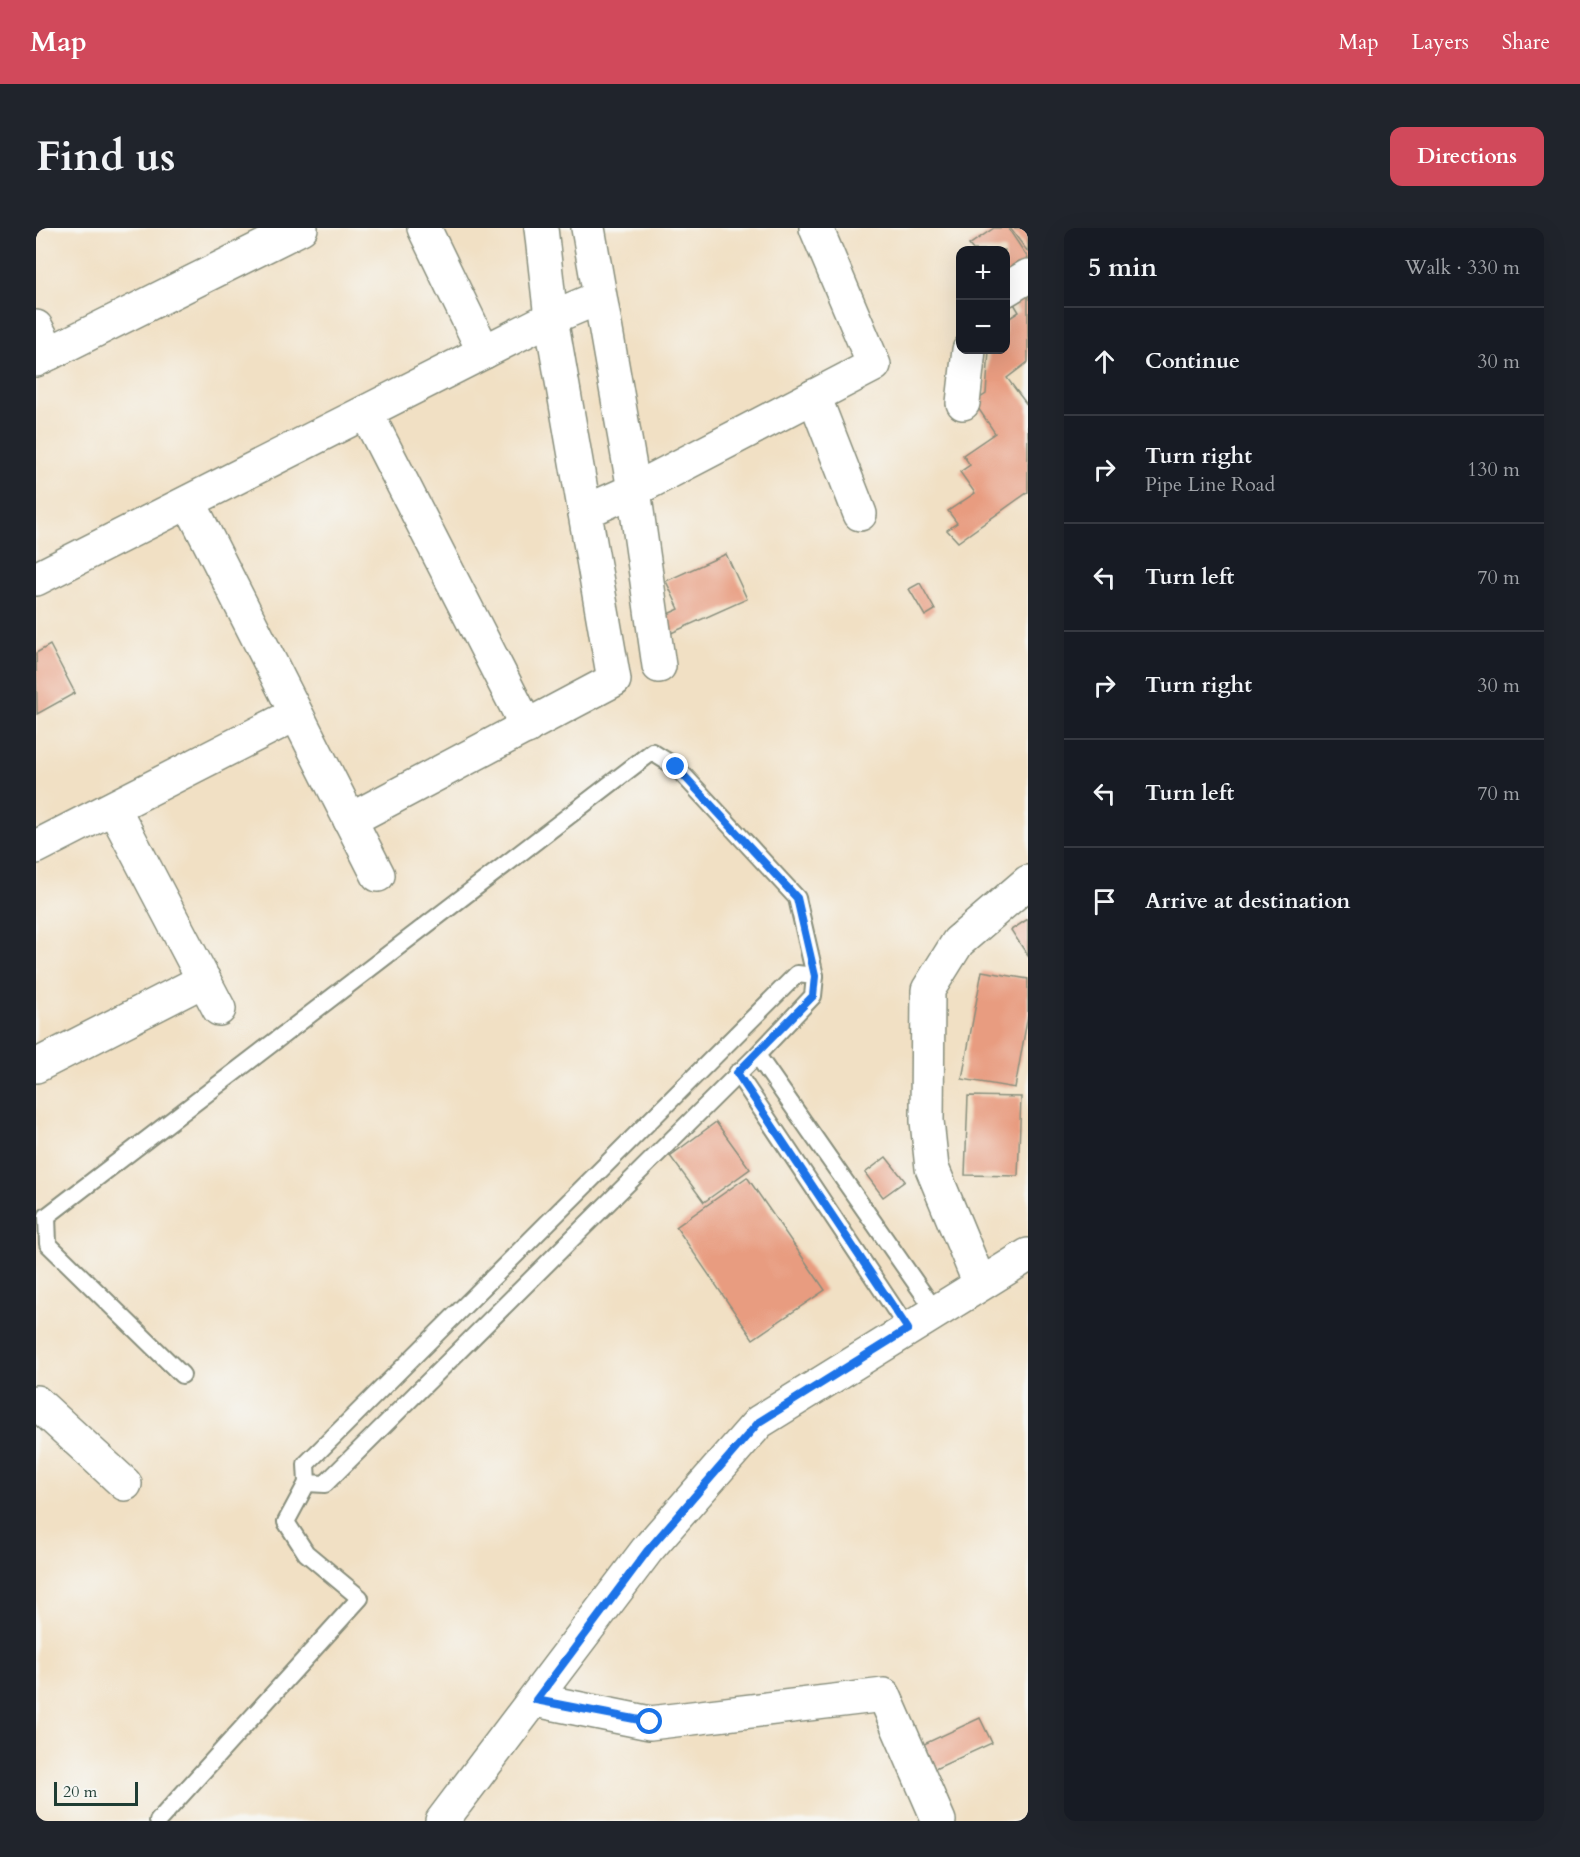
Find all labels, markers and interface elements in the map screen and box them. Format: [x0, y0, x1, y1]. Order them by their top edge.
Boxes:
text: Map [30, 23, 87, 61]
text: Map [1339, 28, 1379, 57]
text: Layers [1412, 28, 1469, 57]
text: Share [1502, 28, 1550, 57]
button: Directions [1390, 127, 1544, 186]
text: Find us [36, 128, 176, 185]
map controls [956, 246, 1010, 354]
button: + [956, 246, 1010, 300]
text: 5 min [1088, 250, 1157, 285]
text: Walk · 330 m [1405, 254, 1520, 281]
button: − [956, 300, 1010, 354]
icon: ahead [1088, 345, 1121, 378]
text: Continue [1145, 346, 1240, 376]
text: 30 m [1477, 348, 1520, 375]
text: Turn right [1145, 441, 1252, 471]
icon: right [1088, 453, 1121, 486]
text: 130 m [1467, 456, 1520, 483]
text: Pipe Line Road [1145, 471, 1275, 498]
icon: left [1088, 561, 1121, 594]
text: Turn left [1145, 562, 1234, 592]
text: 70 m [1477, 564, 1520, 591]
icon: right [1088, 669, 1121, 702]
text: Turn right [1145, 670, 1252, 700]
text: 30 m [1477, 672, 1520, 699]
route end [662, 753, 688, 779]
icon: left [1088, 777, 1121, 810]
text: Turn left [1145, 778, 1234, 808]
text: 70 m [1477, 780, 1520, 807]
icon: arrive [1088, 885, 1121, 918]
text: Arrive at destination [1145, 886, 1350, 916]
route start [636, 1708, 662, 1734]
scale bar [54, 1779, 138, 1806]
text: 20 m [63, 1781, 97, 1803]

